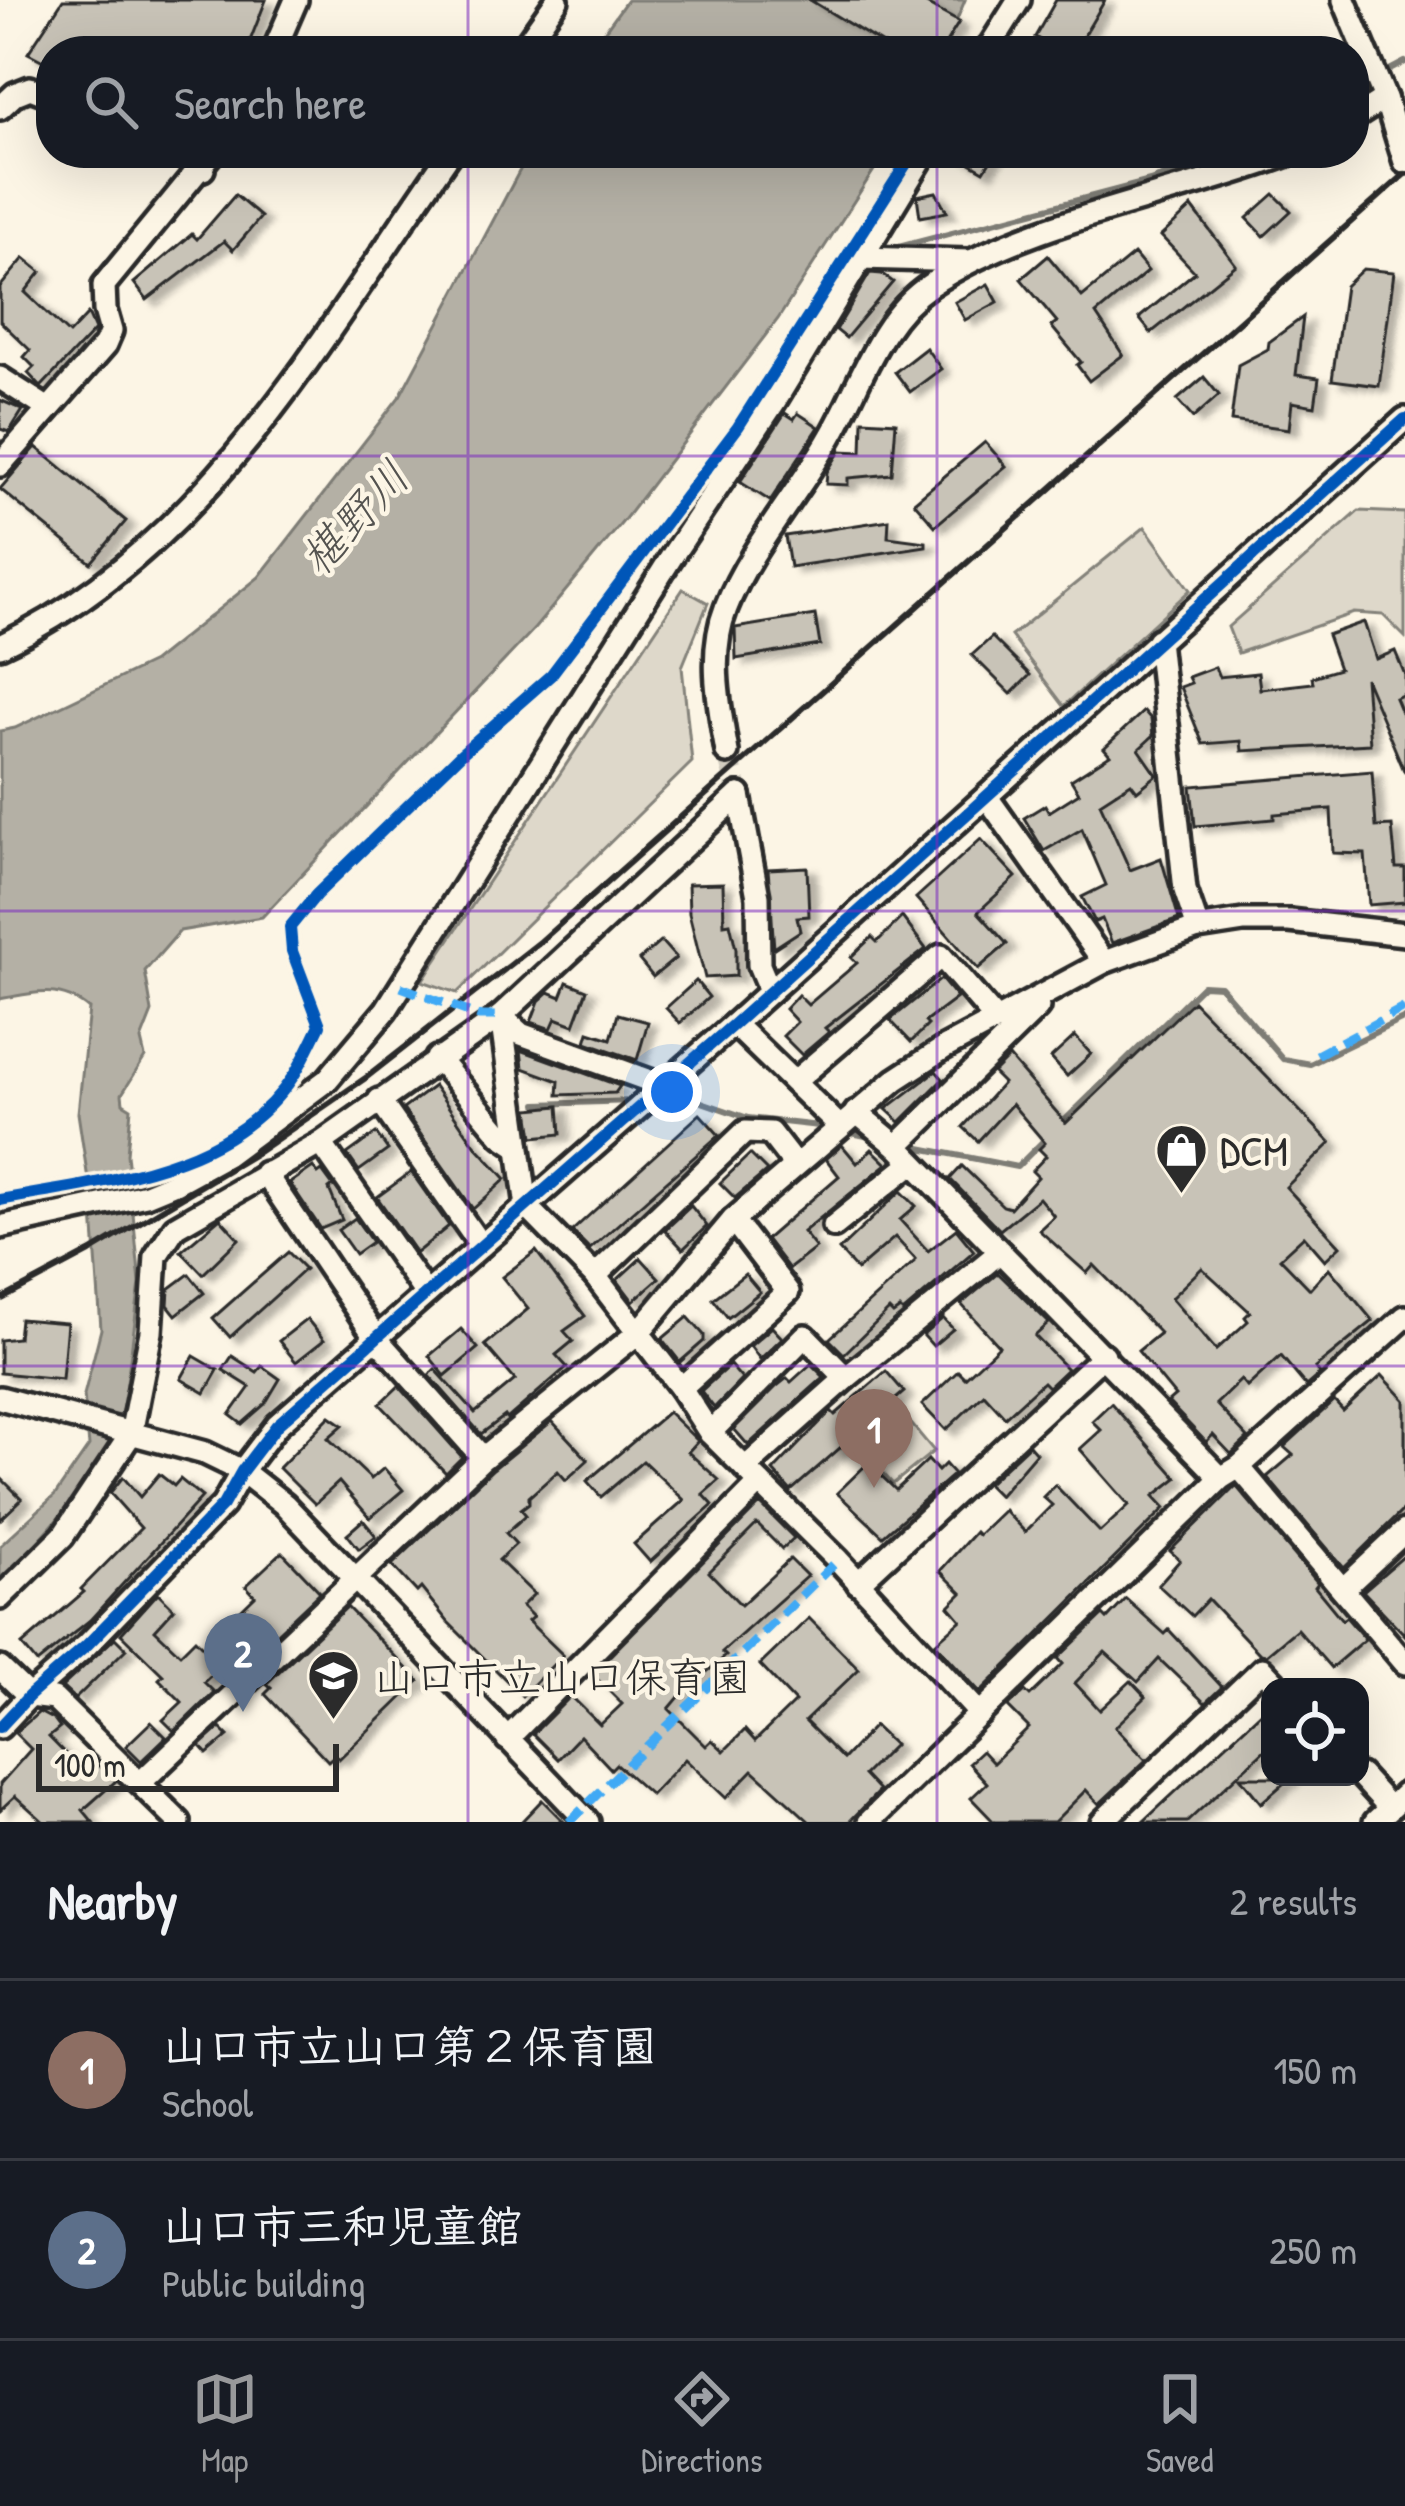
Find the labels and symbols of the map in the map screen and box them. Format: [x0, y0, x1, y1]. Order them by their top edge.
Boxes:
water label: 椹野川 [286, 447, 422, 587]
your location [642, 1062, 702, 1122]
shop icon: DCM [1153, 1122, 1209, 1196]
place label: DCM [1220, 1122, 1288, 1179]
pin: 1 [835, 1389, 913, 1488]
pin: 2 [204, 1613, 282, 1712]
school or university icon: 山口市立山口保育園 [306, 1648, 362, 1722]
place label: 山口市立山口保育園 [373, 1648, 751, 1705]
scale bar [36, 1738, 339, 1791]

